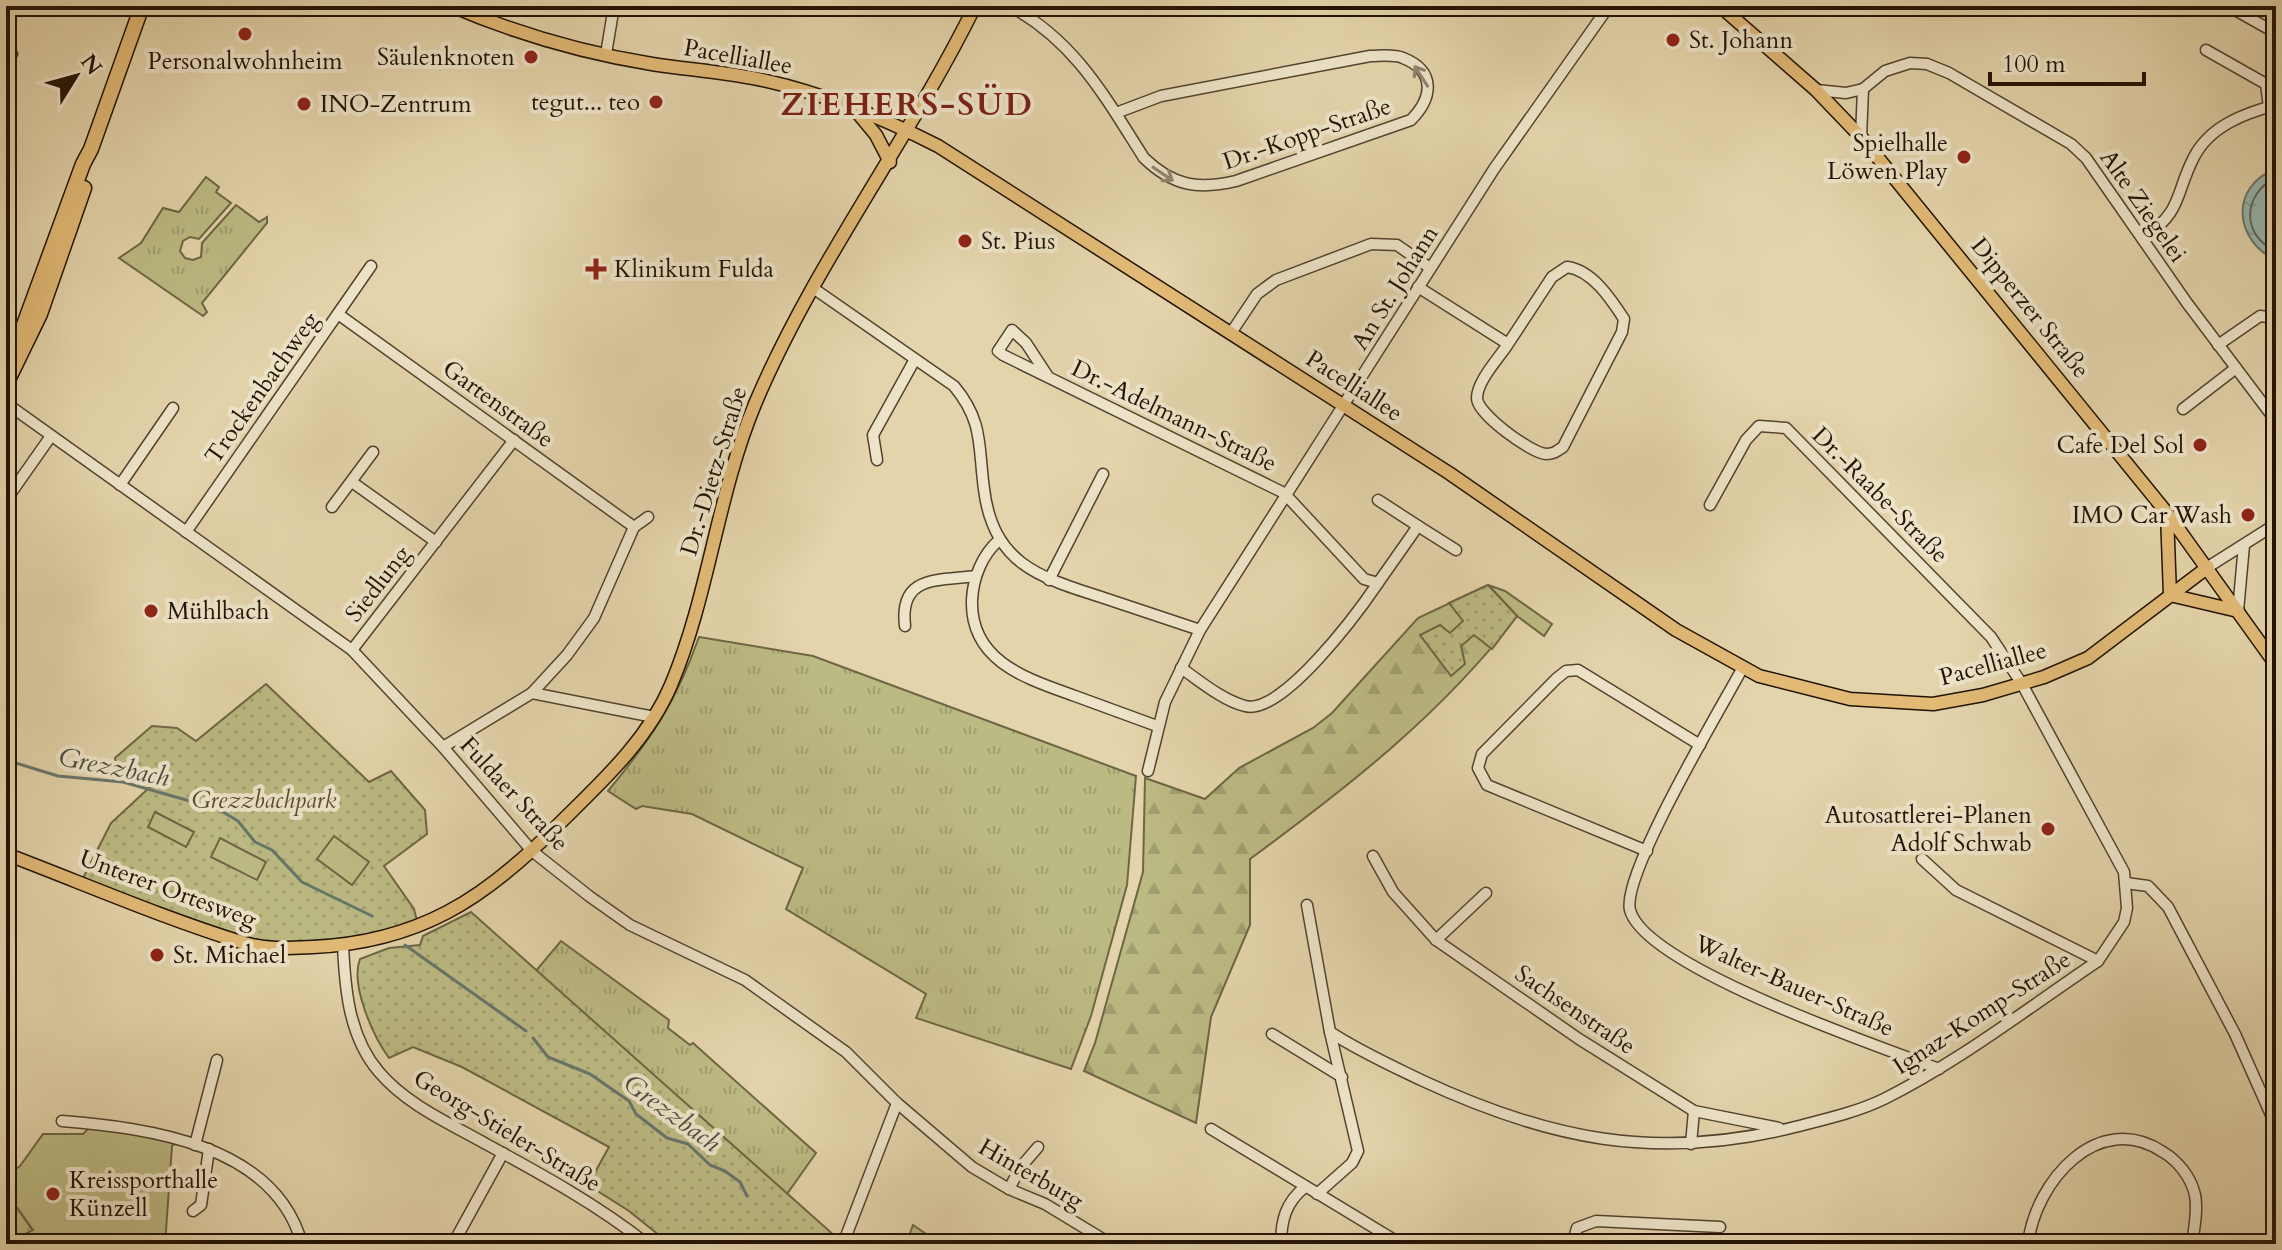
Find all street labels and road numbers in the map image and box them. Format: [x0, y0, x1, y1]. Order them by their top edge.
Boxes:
street label: Pacelliallee [681, 31, 795, 83]
street label: Dr.-Kopp-Straße [1218, 90, 1396, 178]
street label: Alte Ziegelei [2092, 143, 2194, 269]
street label: An St. Johann [1344, 219, 1447, 357]
street label: Dipperzer Straße [1963, 231, 2097, 385]
street label: Trockenbachweg [197, 305, 327, 471]
street label: Pacelliallee [1299, 342, 1409, 430]
street label: Gartenstraße [436, 352, 560, 456]
street label: Dr.-Adelmann-Straße [1066, 352, 1282, 480]
street label: Dr.-Dietz-Straße [673, 382, 755, 560]
street label: Dr.-Raabe-Straße [1804, 419, 1956, 571]
street label: Siedlung [338, 538, 419, 629]
street label: Pacelliallee [1936, 634, 2050, 694]
street label: Fuldaer Straße [452, 729, 576, 859]
street label: Unterer Ortesweg [75, 842, 262, 937]
street label: Walter-Bauer-Straße [1688, 927, 1899, 1045]
street label: Ignaz-Komp-Straße [1887, 943, 2077, 1083]
street label: Sachsenstraße [1508, 957, 1642, 1063]
street label: Georg-Stieler-Straße [407, 1062, 607, 1200]
street label: Hinterburg [973, 1131, 1090, 1218]

